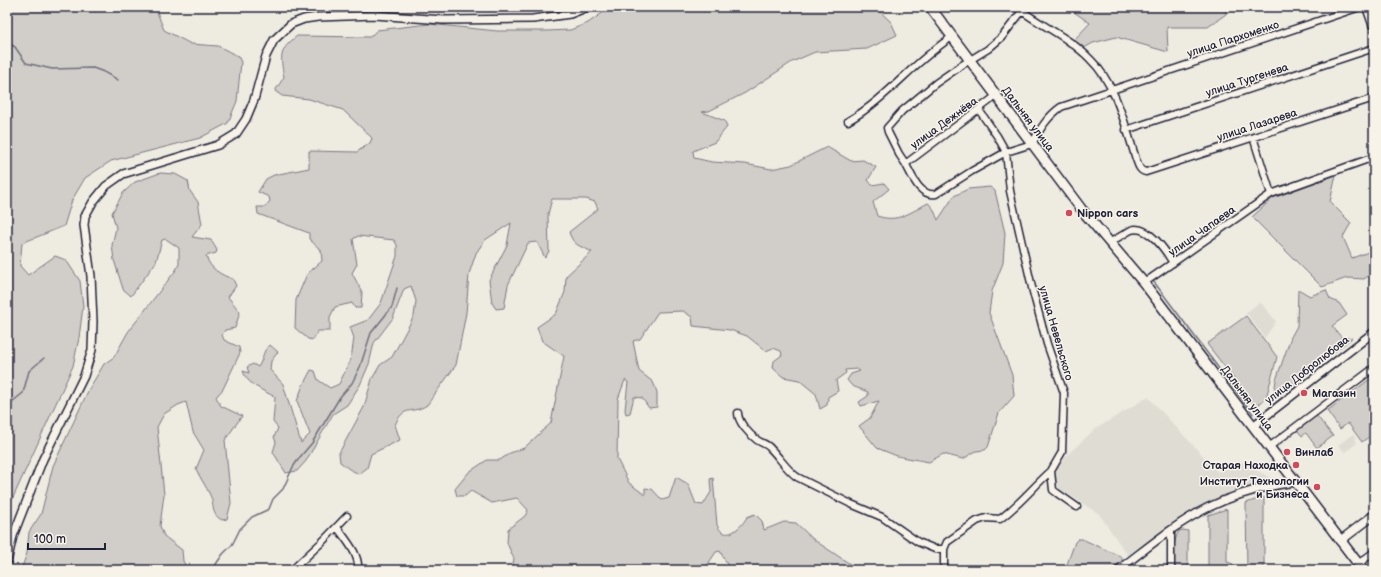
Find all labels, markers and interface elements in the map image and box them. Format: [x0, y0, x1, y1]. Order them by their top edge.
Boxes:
street label: улица Пархоменко [1185, 18, 1281, 60]
street label: улица Тургенева [1204, 60, 1290, 99]
street label: Дальняя улица [999, 84, 1057, 154]
street label: улица Дежнёва [908, 94, 980, 152]
street label: улица Лазарева [1215, 106, 1299, 144]
street label: улица Чапаева [1166, 203, 1238, 259]
place label: Nippon cars [1077, 207, 1139, 220]
marker: Nippon cars [1064, 208, 1074, 218]
street label: улица Невельского [1036, 284, 1076, 382]
street label: улица Добролюбова [1262, 333, 1352, 407]
street label: Дальняя улица [1218, 363, 1276, 433]
place label: Магазин [1312, 387, 1356, 400]
marker: Магазин [1299, 388, 1309, 398]
place label: Винлаб [1295, 446, 1334, 459]
marker: Винлаб [1282, 447, 1292, 457]
place label: Старая Находка [1203, 459, 1289, 472]
marker: Старая Находка [1291, 460, 1301, 470]
place label: Институт Технологии и Бизнеса [1200, 475, 1310, 501]
marker: Институт Технологии и Бизнеса [1312, 482, 1322, 492]
scale bar [28, 525, 105, 551]
text: 100 m [34, 532, 66, 547]

